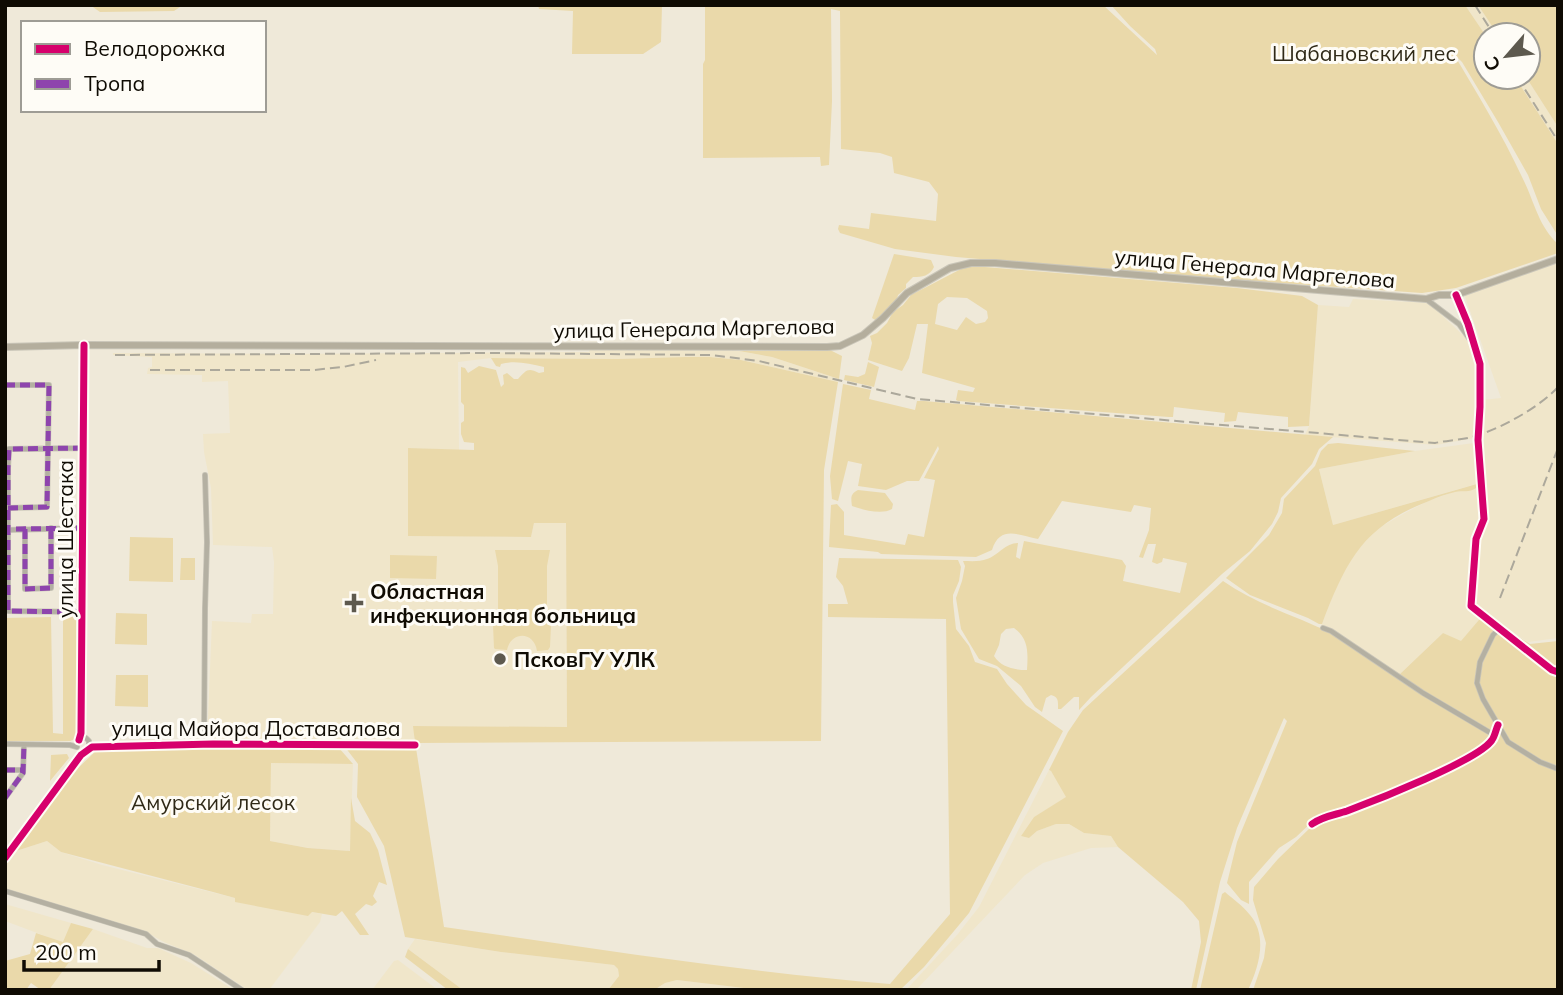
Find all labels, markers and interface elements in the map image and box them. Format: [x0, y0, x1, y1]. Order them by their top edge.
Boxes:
legend [21, 21, 266, 112]
north arrow [1472, 21, 1542, 91]
text: Велодорожка [84, 35, 226, 61]
park label: Шабановский лес [1272, 40, 1456, 66]
text: С [1478, 53, 1506, 75]
text: Тропа [84, 70, 145, 96]
street label: улица Генерала Маргелова [1114, 243, 1396, 293]
street label: улица Генерала Маргелова [553, 313, 835, 343]
street label: улица Шестака [52, 460, 78, 618]
place label: Областная инфекционная больница [370, 578, 636, 628]
marker: Областная инфекционная больница [344, 593, 364, 613]
place label: ПсковГУ УЛК [514, 646, 655, 672]
marker: ПсковГУ УЛК [492, 651, 508, 667]
street label: улица Майора Доставалова [112, 715, 400, 741]
park label: Амурский лесок [131, 789, 296, 815]
scale bar [24, 928, 159, 972]
text: 200 m [35, 939, 97, 965]

